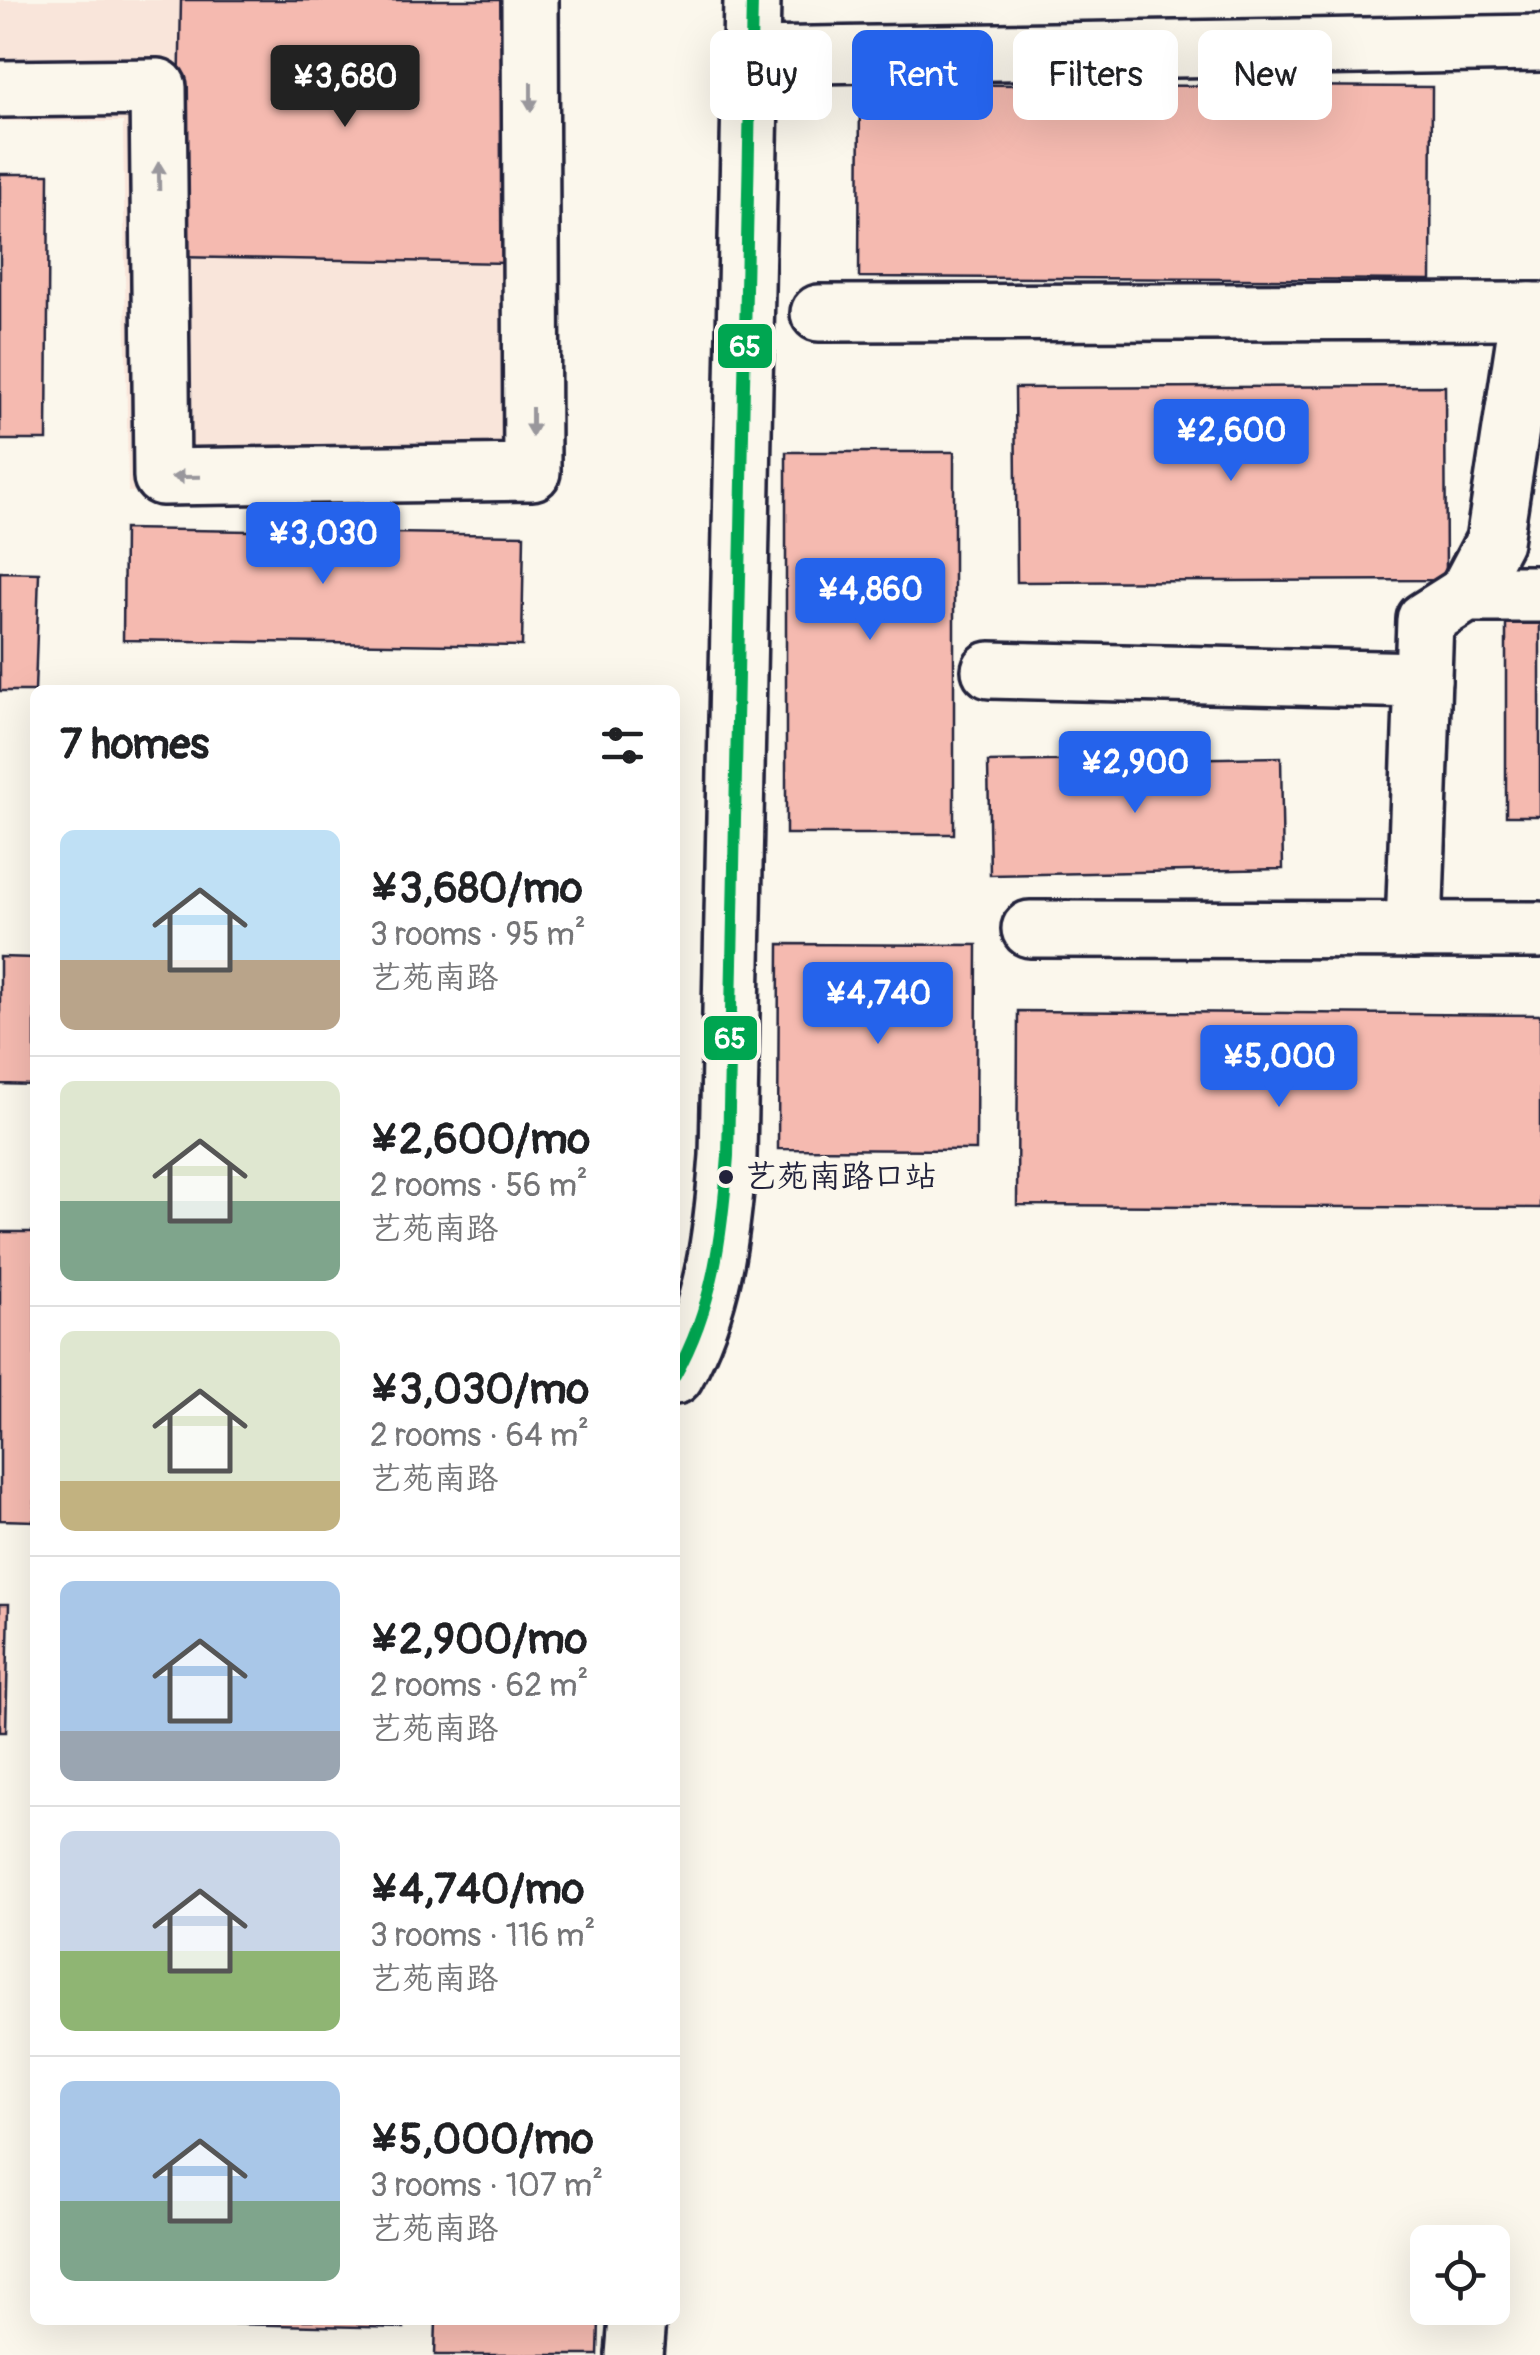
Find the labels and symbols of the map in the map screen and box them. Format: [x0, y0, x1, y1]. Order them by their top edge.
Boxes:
pin: ¥3,680 [264, 45, 426, 130]
one-way arrow [523, 82, 539, 114]
one-way arrow [151, 160, 167, 192]
line badge: 65 [716, 322, 774, 370]
text: 65 [729, 330, 761, 365]
pin: ¥2,600 [1150, 399, 1312, 484]
one-way arrow [524, 407, 540, 439]
one-way arrow [170, 469, 202, 485]
pin: ¥3,030 [242, 502, 404, 587]
pin: ¥4,860 [789, 558, 951, 643]
pin: ¥2,900 [1054, 731, 1216, 816]
pin: ¥4,740 [797, 962, 959, 1047]
line badge: 65 [702, 1014, 759, 1062]
text: 65 [714, 1022, 746, 1057]
pin: ¥5,000 [1198, 1025, 1360, 1110]
place label: 艺苑南路口站 [745, 1157, 937, 1197]
marker: 艺苑南路口站 [716, 1167, 736, 1187]

